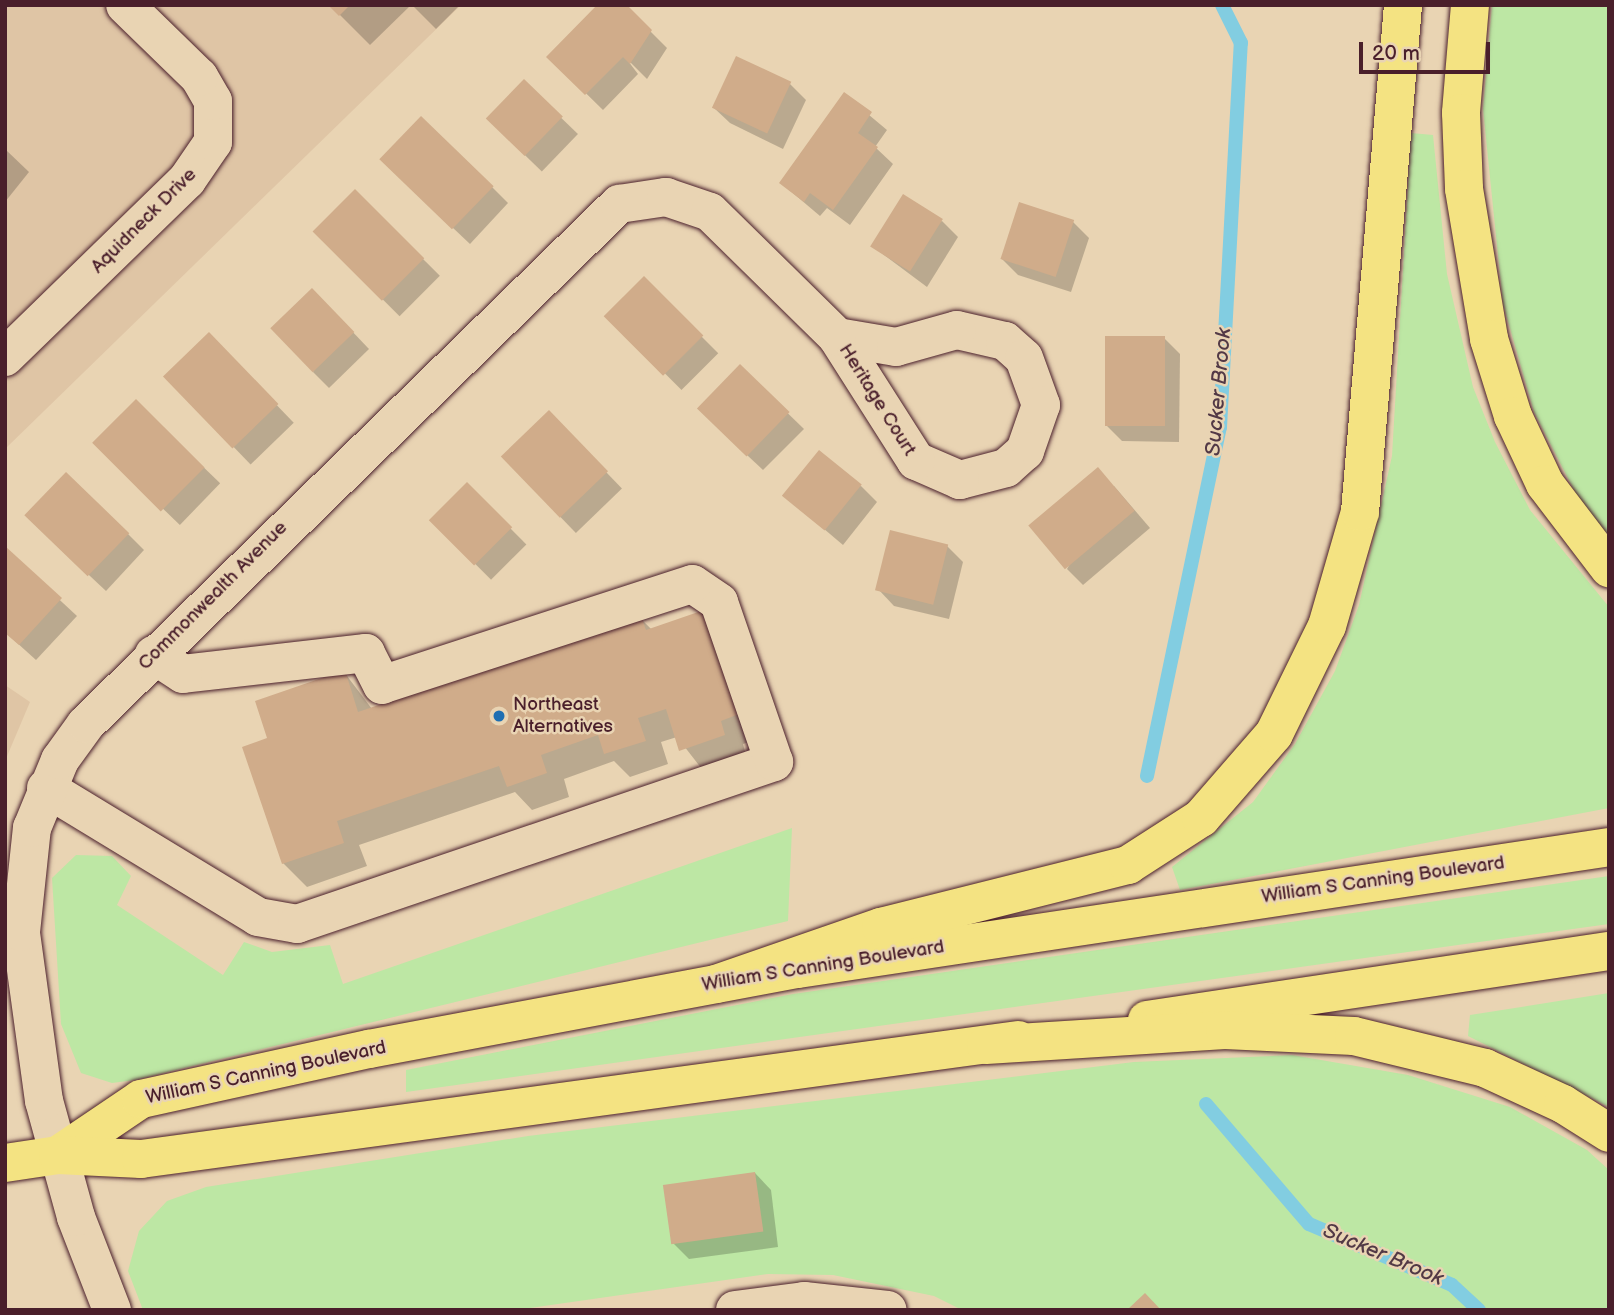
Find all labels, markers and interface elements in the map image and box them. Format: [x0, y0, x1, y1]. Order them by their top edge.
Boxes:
scale bar [1362, 28, 1493, 72]
text: 20 m [1372, 41, 1420, 66]
street label: Aquidneck Drive [87, 164, 201, 278]
water label: Sucker Brook [1201, 327, 1237, 457]
street label: Heritage Court [834, 340, 920, 460]
street label: Commonwealth Avenue [134, 517, 292, 675]
place label: Northeast Alternatives [513, 694, 613, 738]
marker: Northeast Alternatives [491, 708, 507, 724]
street label: William S Canning Boulevard [1260, 852, 1506, 908]
street label: William S Canning Boulevard [700, 936, 946, 996]
street label: William S Canning Boulevard [144, 1036, 388, 1110]
water label: Sucker Brook [1319, 1218, 1447, 1292]

